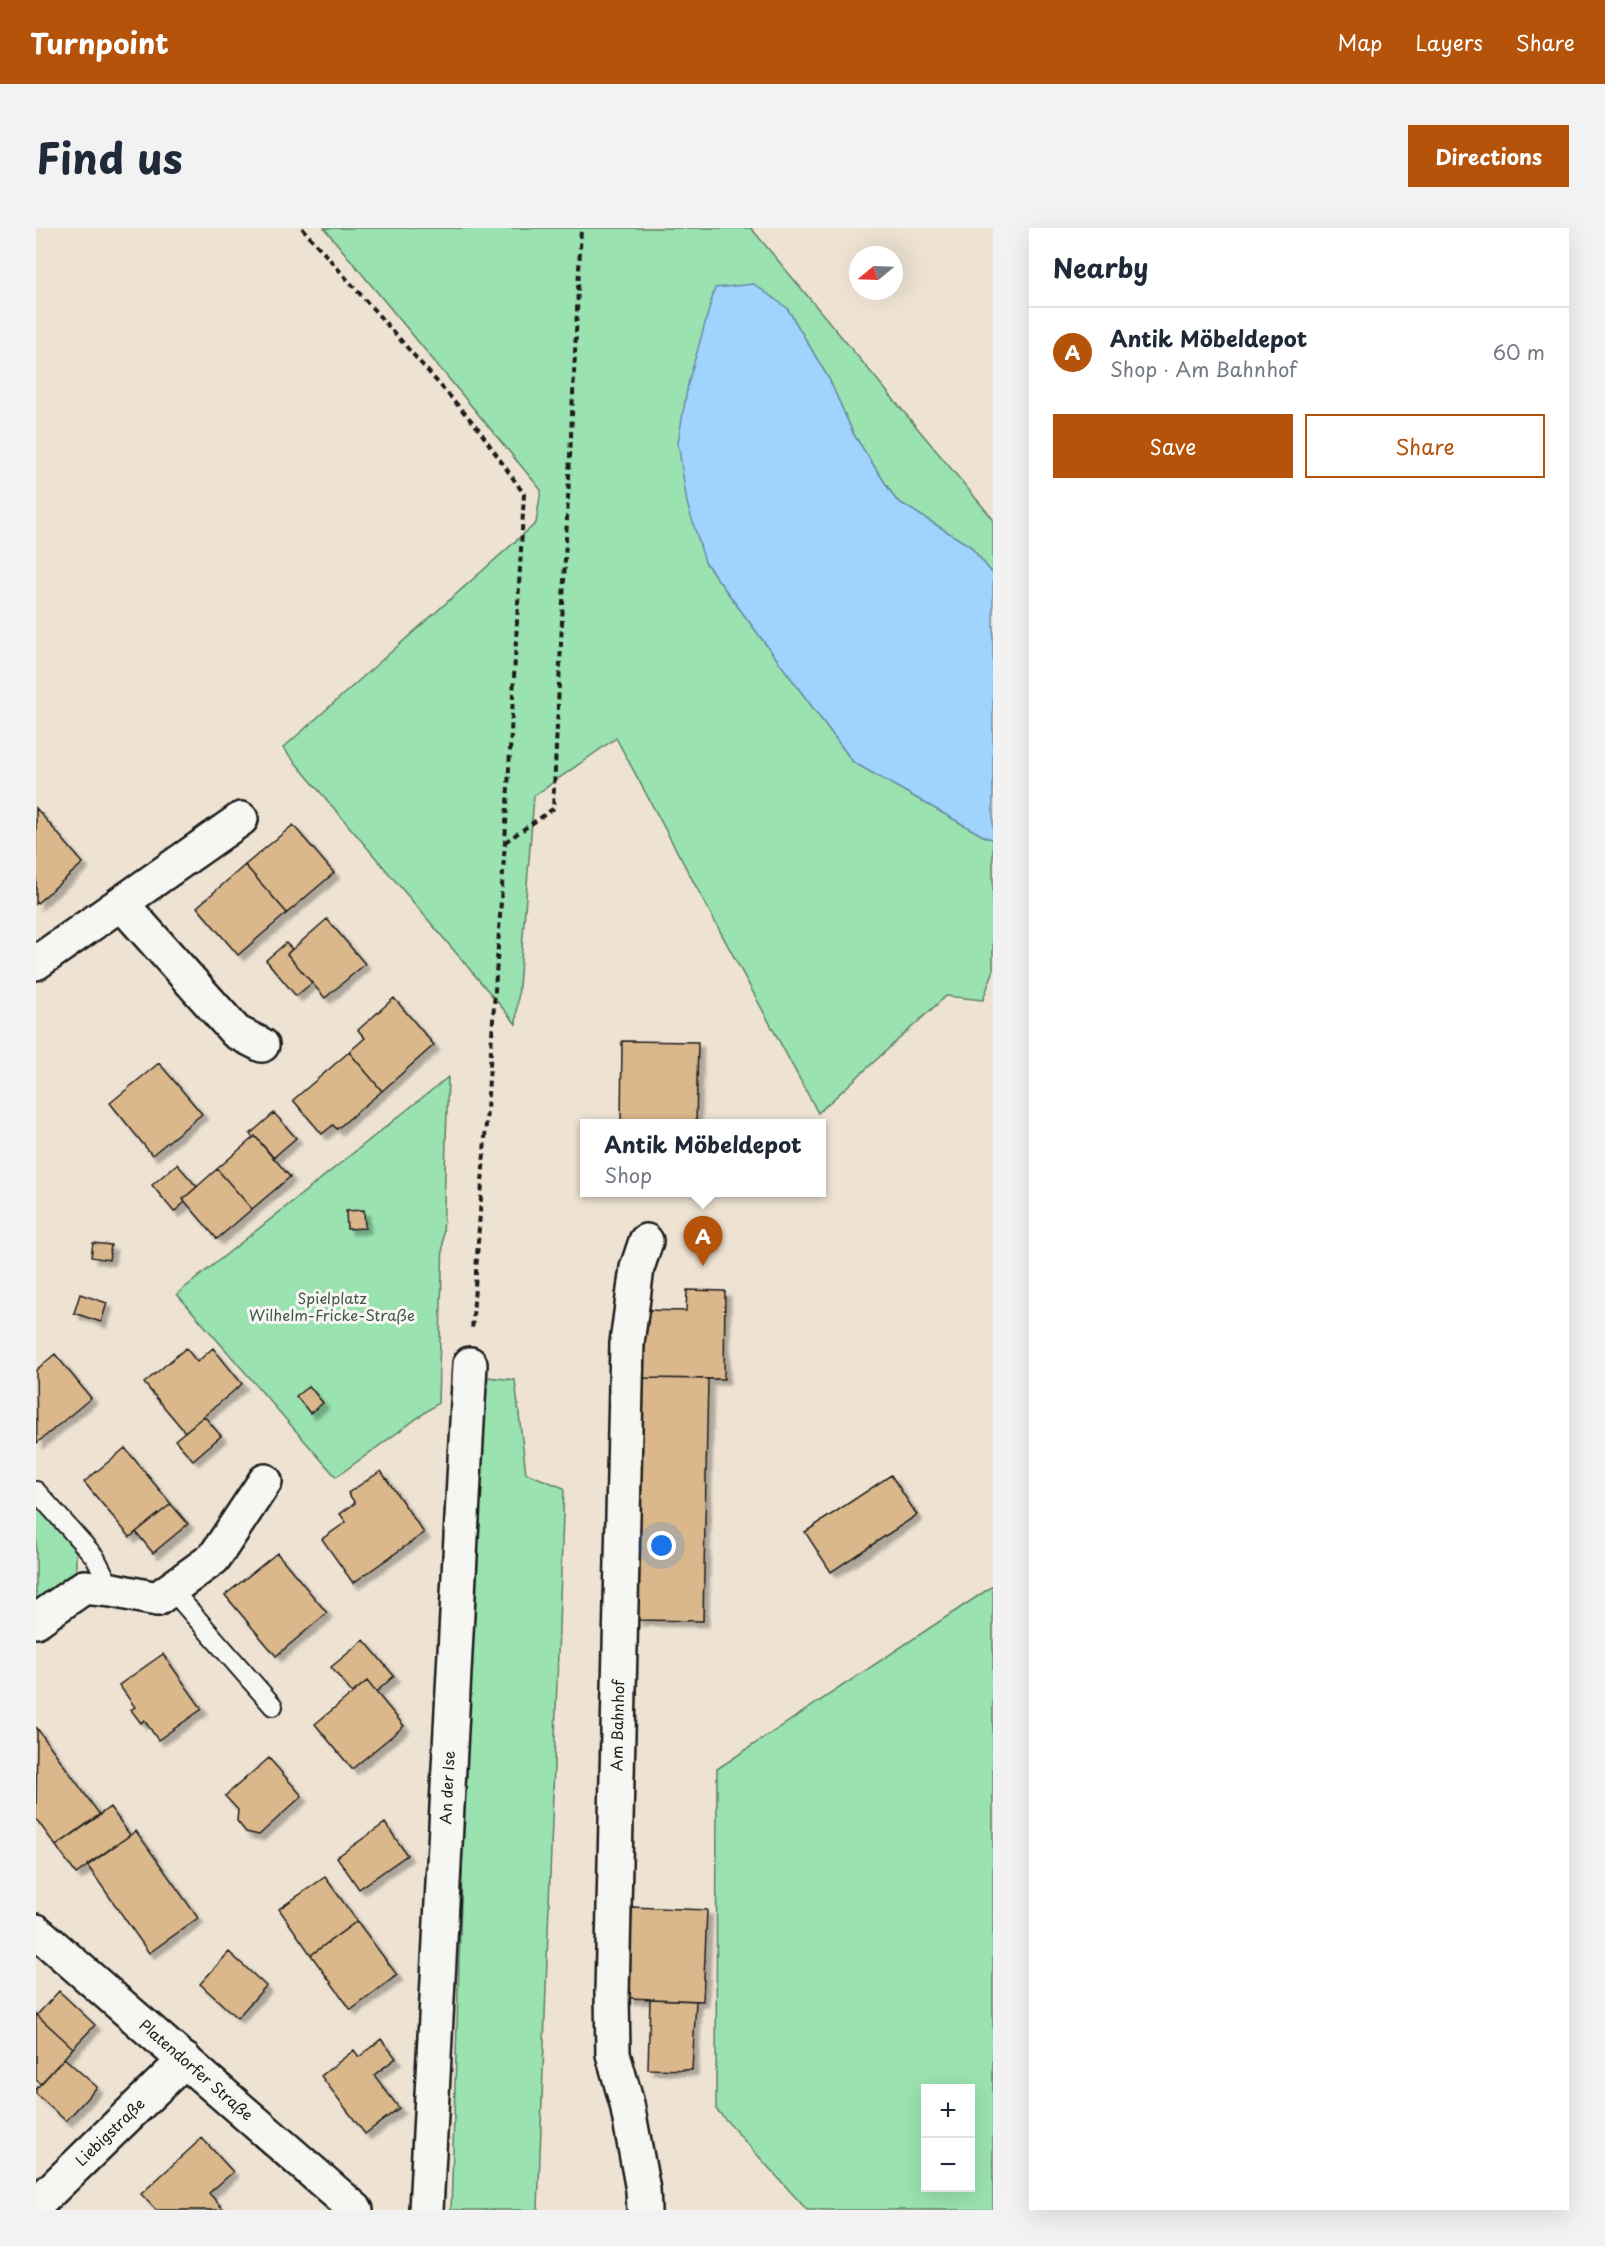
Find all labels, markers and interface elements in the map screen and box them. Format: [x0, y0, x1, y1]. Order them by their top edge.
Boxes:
text: Turnpoint [30, 21, 169, 64]
text: Map [1338, 26, 1382, 58]
text: Layers [1415, 26, 1483, 58]
text: Share [1516, 26, 1575, 58]
text: Find us [36, 125, 183, 188]
button: Directions [1408, 125, 1569, 187]
north arrow [849, 246, 903, 300]
text: Nearby [1053, 248, 1148, 287]
text: Antik Möbeldepot [1110, 321, 1307, 354]
text: A [1065, 337, 1080, 367]
text: 60 m [1493, 337, 1545, 367]
text: Shop · Am Bahnhof [1110, 354, 1297, 384]
button: Save [1053, 414, 1293, 478]
button: Share [1305, 414, 1545, 478]
popup [580, 1119, 826, 1197]
text: Antik Möbeldepot [604, 1127, 802, 1160]
text: Shop [604, 1160, 652, 1190]
pin: A [684, 1216, 722, 1266]
park label: Spielplatz Wilhelm-Fricke-Straße [249, 1286, 415, 1326]
your location [647, 1531, 676, 1560]
street label: Am Bahnhof [604, 1678, 629, 1771]
street label: An der Ise [433, 1750, 460, 1825]
street label: Platendorfer Straße [135, 2013, 259, 2125]
map controls [921, 2084, 975, 2192]
button: + [921, 2084, 975, 2138]
street label: Liebigstraße [70, 2092, 149, 2171]
button: − [921, 2138, 975, 2192]

